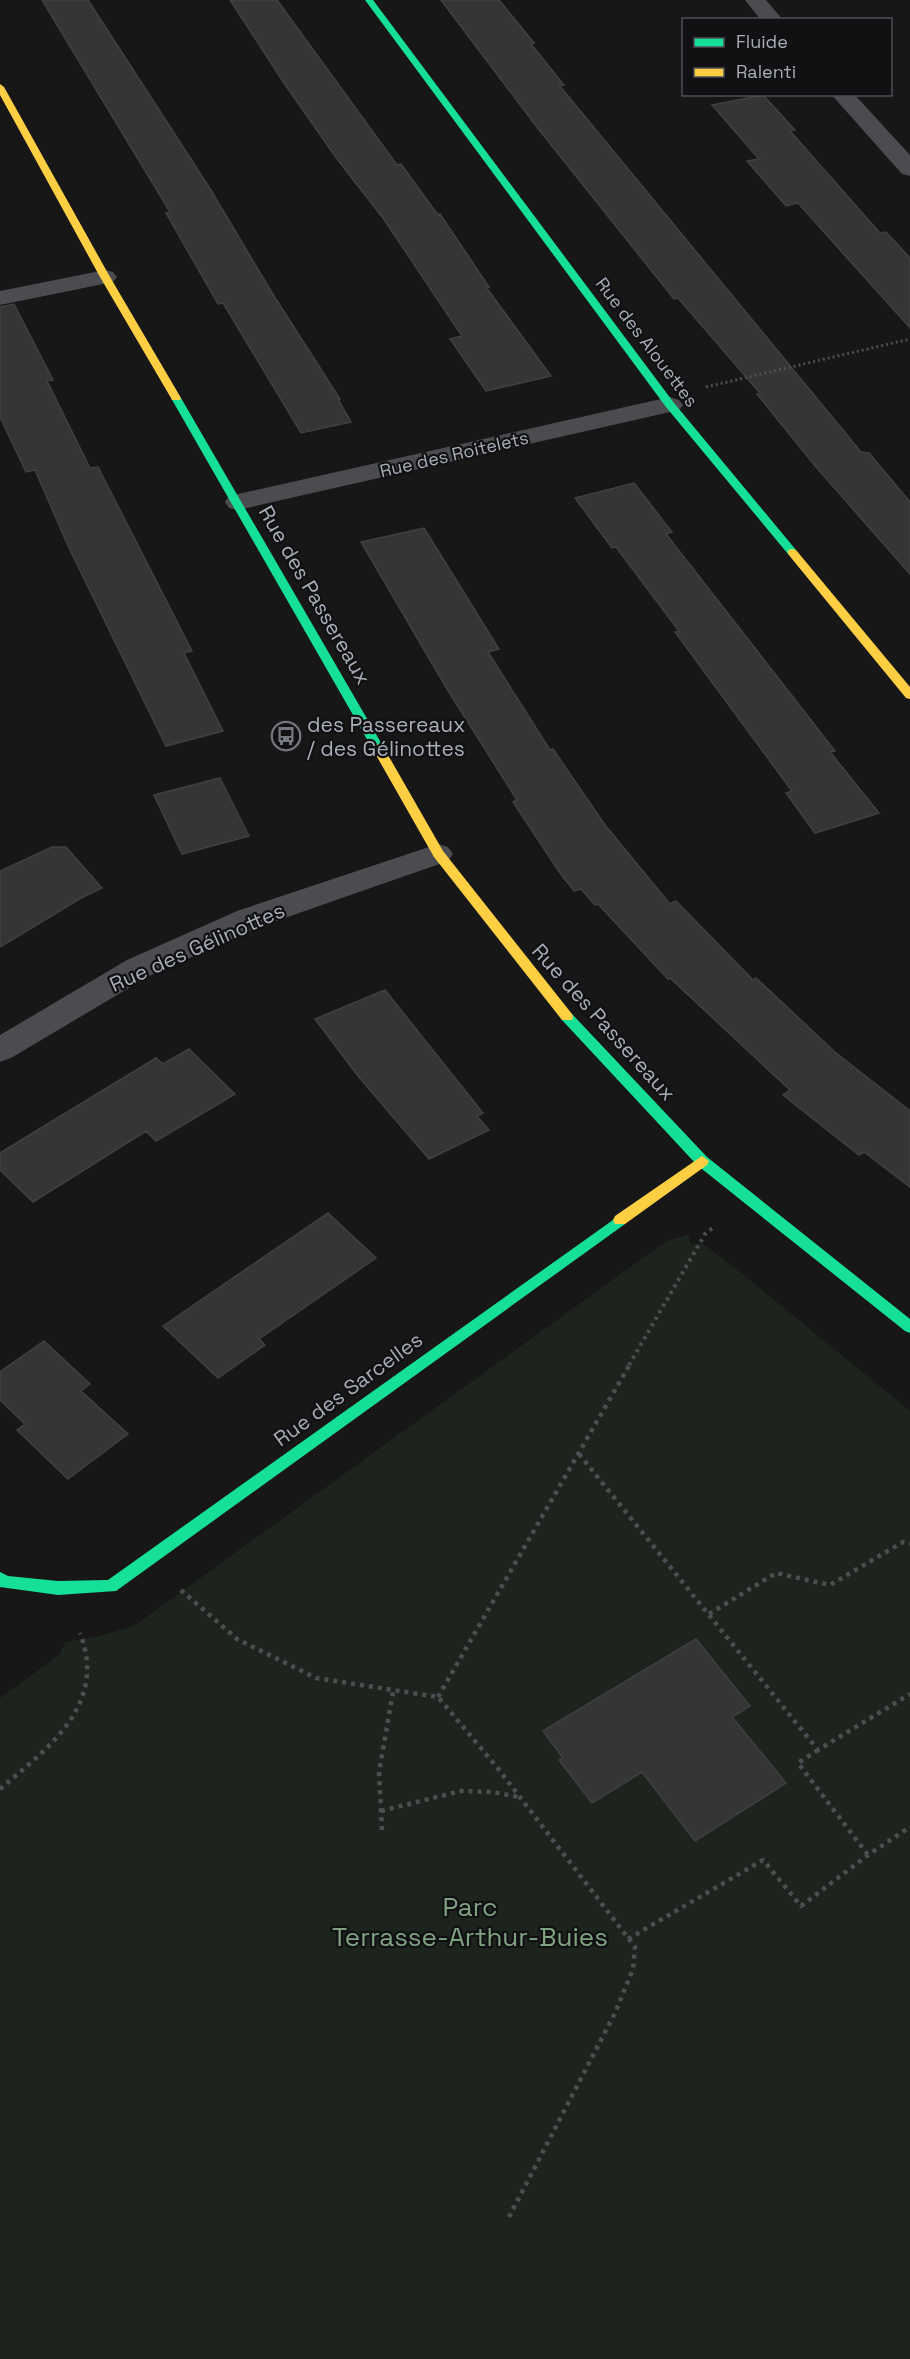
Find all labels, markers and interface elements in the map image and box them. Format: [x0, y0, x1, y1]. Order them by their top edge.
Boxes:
legend [682, 18, 892, 96]
text: Fluide [736, 30, 788, 53]
text: Ralenti [736, 60, 796, 83]
street label: Rue des Alouettes [591, 273, 703, 411]
street label: Rue des Roitelets [377, 426, 531, 482]
street label: Rue des Passereaux [253, 501, 377, 689]
place label: des Passereaux / des Gélinottes [307, 711, 465, 762]
bus stop icon: des Passereaux / des Gélinottes [270, 720, 302, 752]
street label: Rue des Gélinottes [105, 896, 289, 998]
street label: Rue des Passereaux [526, 938, 682, 1106]
street label: Rue des Sarcelles [268, 1326, 428, 1452]
park label: Parc Terrasse-Arthur-Buies [332, 1890, 608, 1954]

